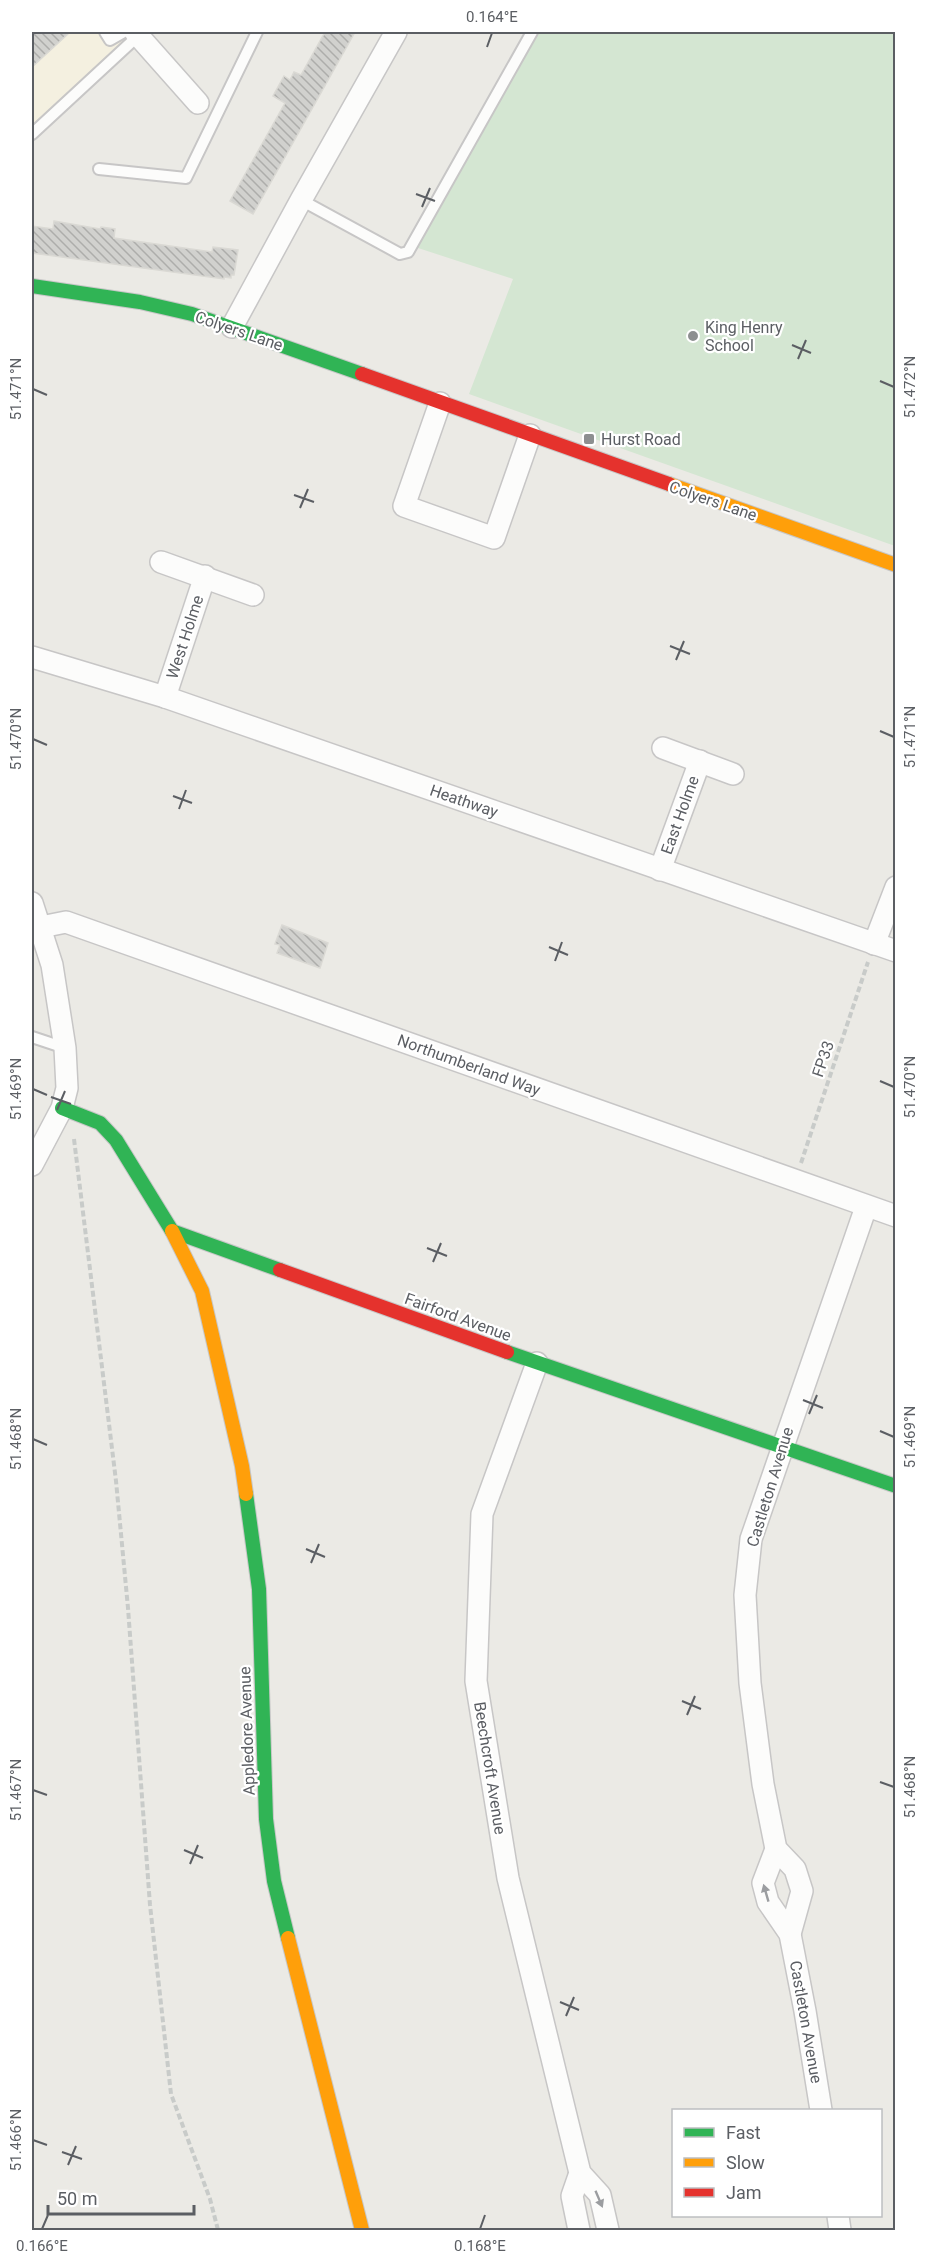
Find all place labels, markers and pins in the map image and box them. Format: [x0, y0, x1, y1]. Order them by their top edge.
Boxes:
place label: King Henry School [705, 318, 783, 355]
marker: King Henry School [686, 329, 700, 343]
place label: Hurst Road [601, 430, 681, 449]
marker: Hurst Road [582, 432, 596, 446]

